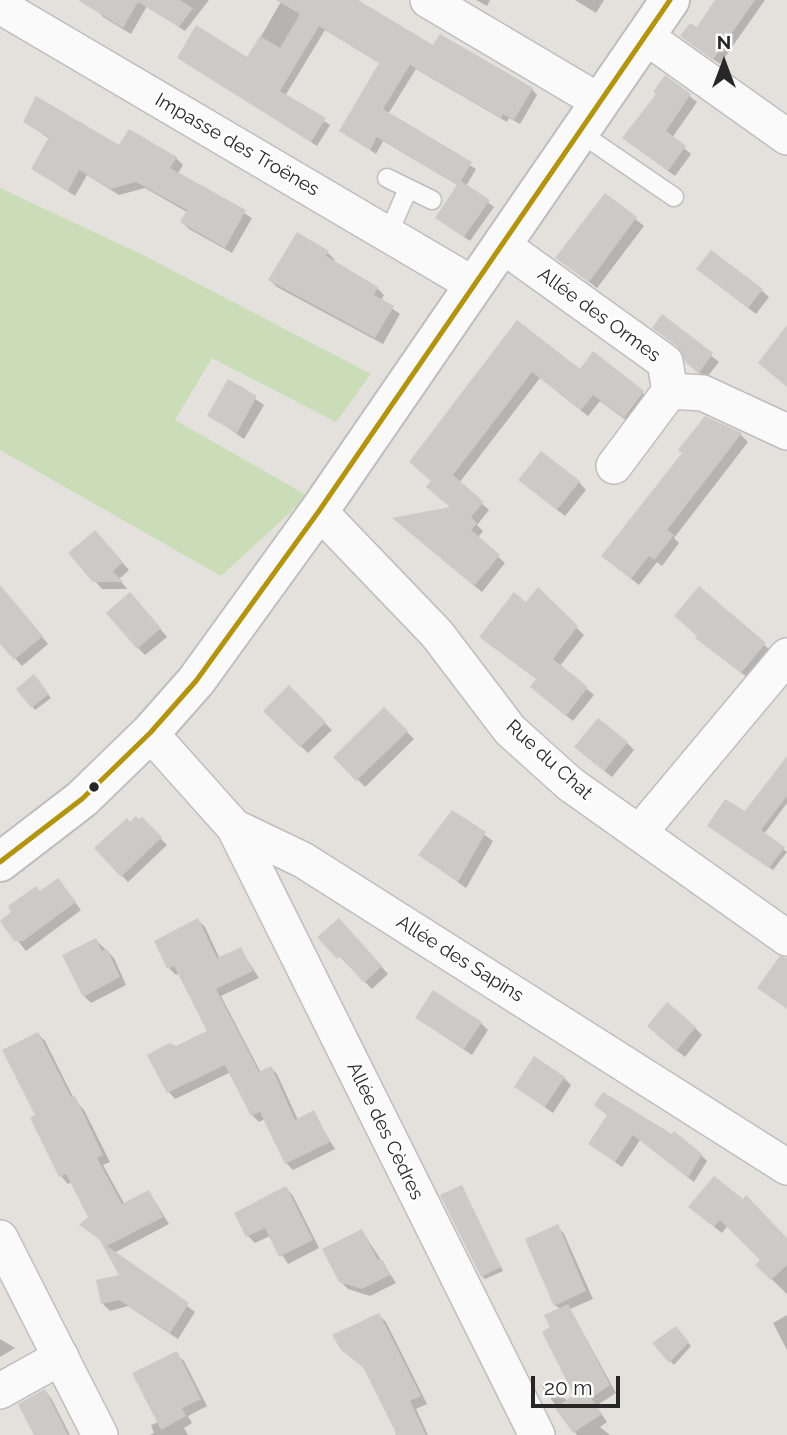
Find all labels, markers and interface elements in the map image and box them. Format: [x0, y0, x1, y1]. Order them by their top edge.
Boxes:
north arrow [689, 28, 759, 98]
text: N [717, 31, 731, 53]
street label: Impasse des Troënes [151, 89, 323, 201]
street label: Allée des Ormes [533, 263, 665, 367]
street label: Rue du Chat [501, 715, 597, 805]
unlabelled marker [87, 780, 101, 794]
street label: Allée des Sapins [392, 911, 528, 1007]
street label: Allée des Cèdres [342, 1059, 428, 1203]
scale bar [535, 1362, 624, 1406]
text: 20 m [544, 1375, 592, 1400]

